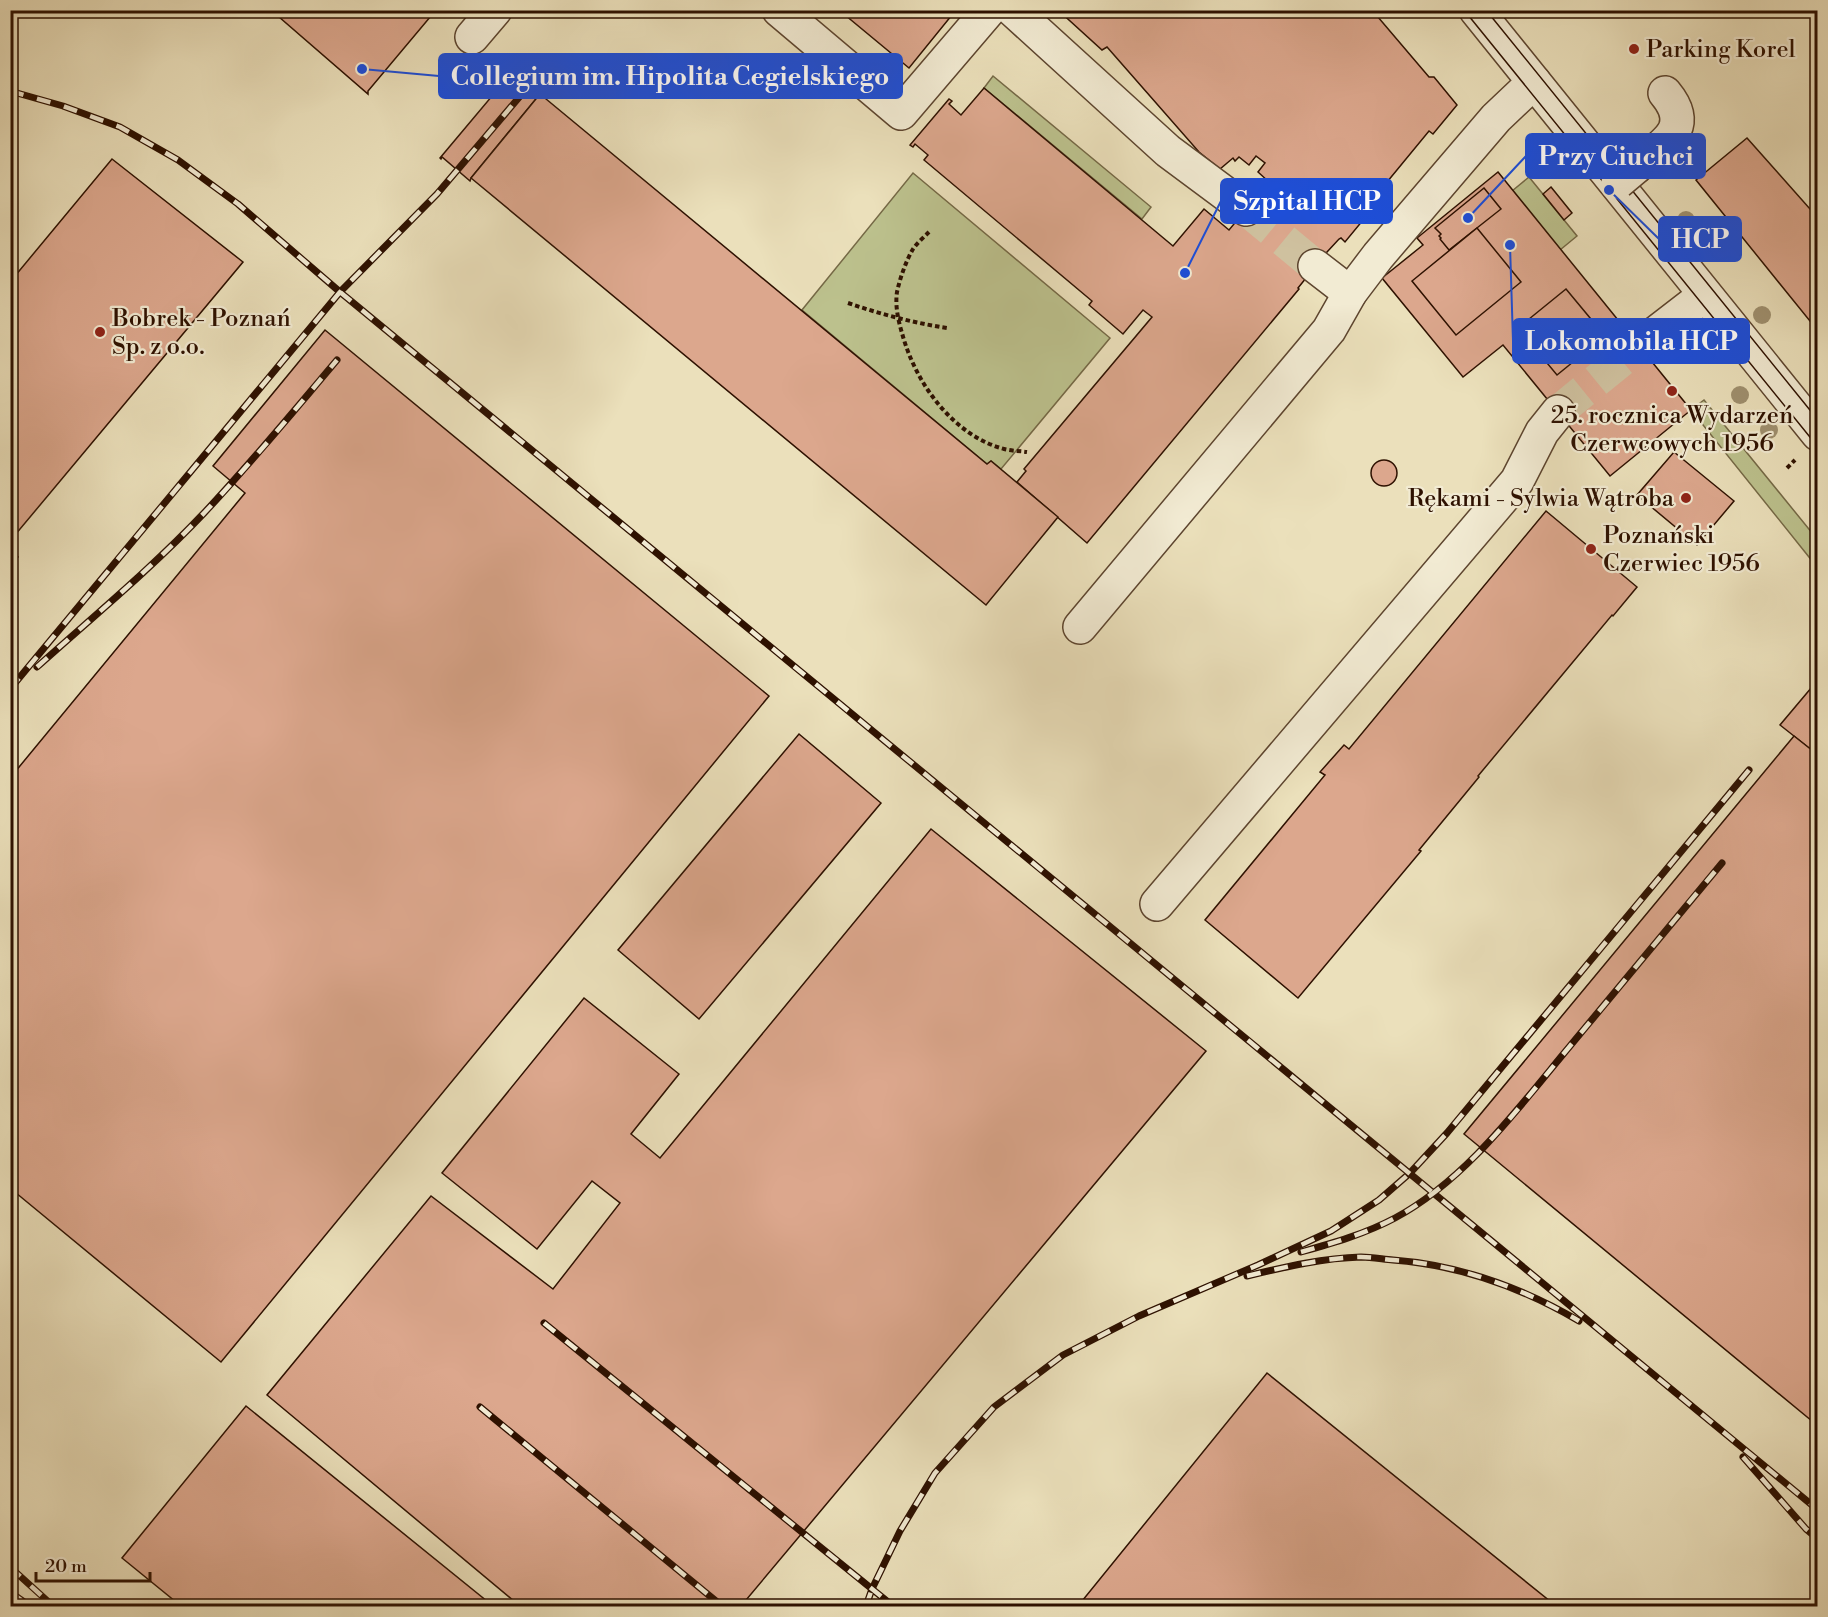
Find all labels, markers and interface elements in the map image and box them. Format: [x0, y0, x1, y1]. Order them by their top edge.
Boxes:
place label: Parking Korel [1646, 35, 1796, 65]
marker: Parking Korel [1627, 42, 1641, 56]
callout: Collegium im. Hipolita Cegielskiego [439, 54, 902, 98]
text: Collegium im. Hipolita Cegielskiego [451, 61, 889, 93]
callout: Przy Ciuchci [1526, 134, 1705, 178]
text: Przy Ciuchci [1538, 141, 1694, 173]
callout: Szpital HCP [1221, 179, 1392, 223]
text: Szpital HCP [1234, 186, 1381, 218]
callout: HCP [1659, 217, 1741, 261]
text: HCP [1671, 224, 1730, 256]
place label: Bobrek - Poznań Sp. z o.o. [111, 304, 291, 362]
callout: Lokomobila HCP [1513, 319, 1749, 363]
marker: Bobrek - Poznań Sp. z o.o. [93, 325, 107, 339]
text: Lokomobila HCP [1525, 326, 1738, 358]
marker: 25. rocznica Wydarzeń Czerwcowych 1956 [1665, 384, 1679, 398]
place label: 25. rocznica Wydarzeń Czerwcowych 1956 [1551, 401, 1793, 459]
place label: Rękami - Sylwia Wątroba [1408, 484, 1675, 514]
marker: Rękami - Sylwia Wątroba [1679, 491, 1693, 505]
place label: Poznański Czerwiec 1956 [1603, 521, 1760, 579]
marker: Poznański Czerwiec 1956 [1584, 542, 1598, 556]
scale bar [36, 1545, 150, 1583]
text: 20 m [45, 1555, 87, 1578]

